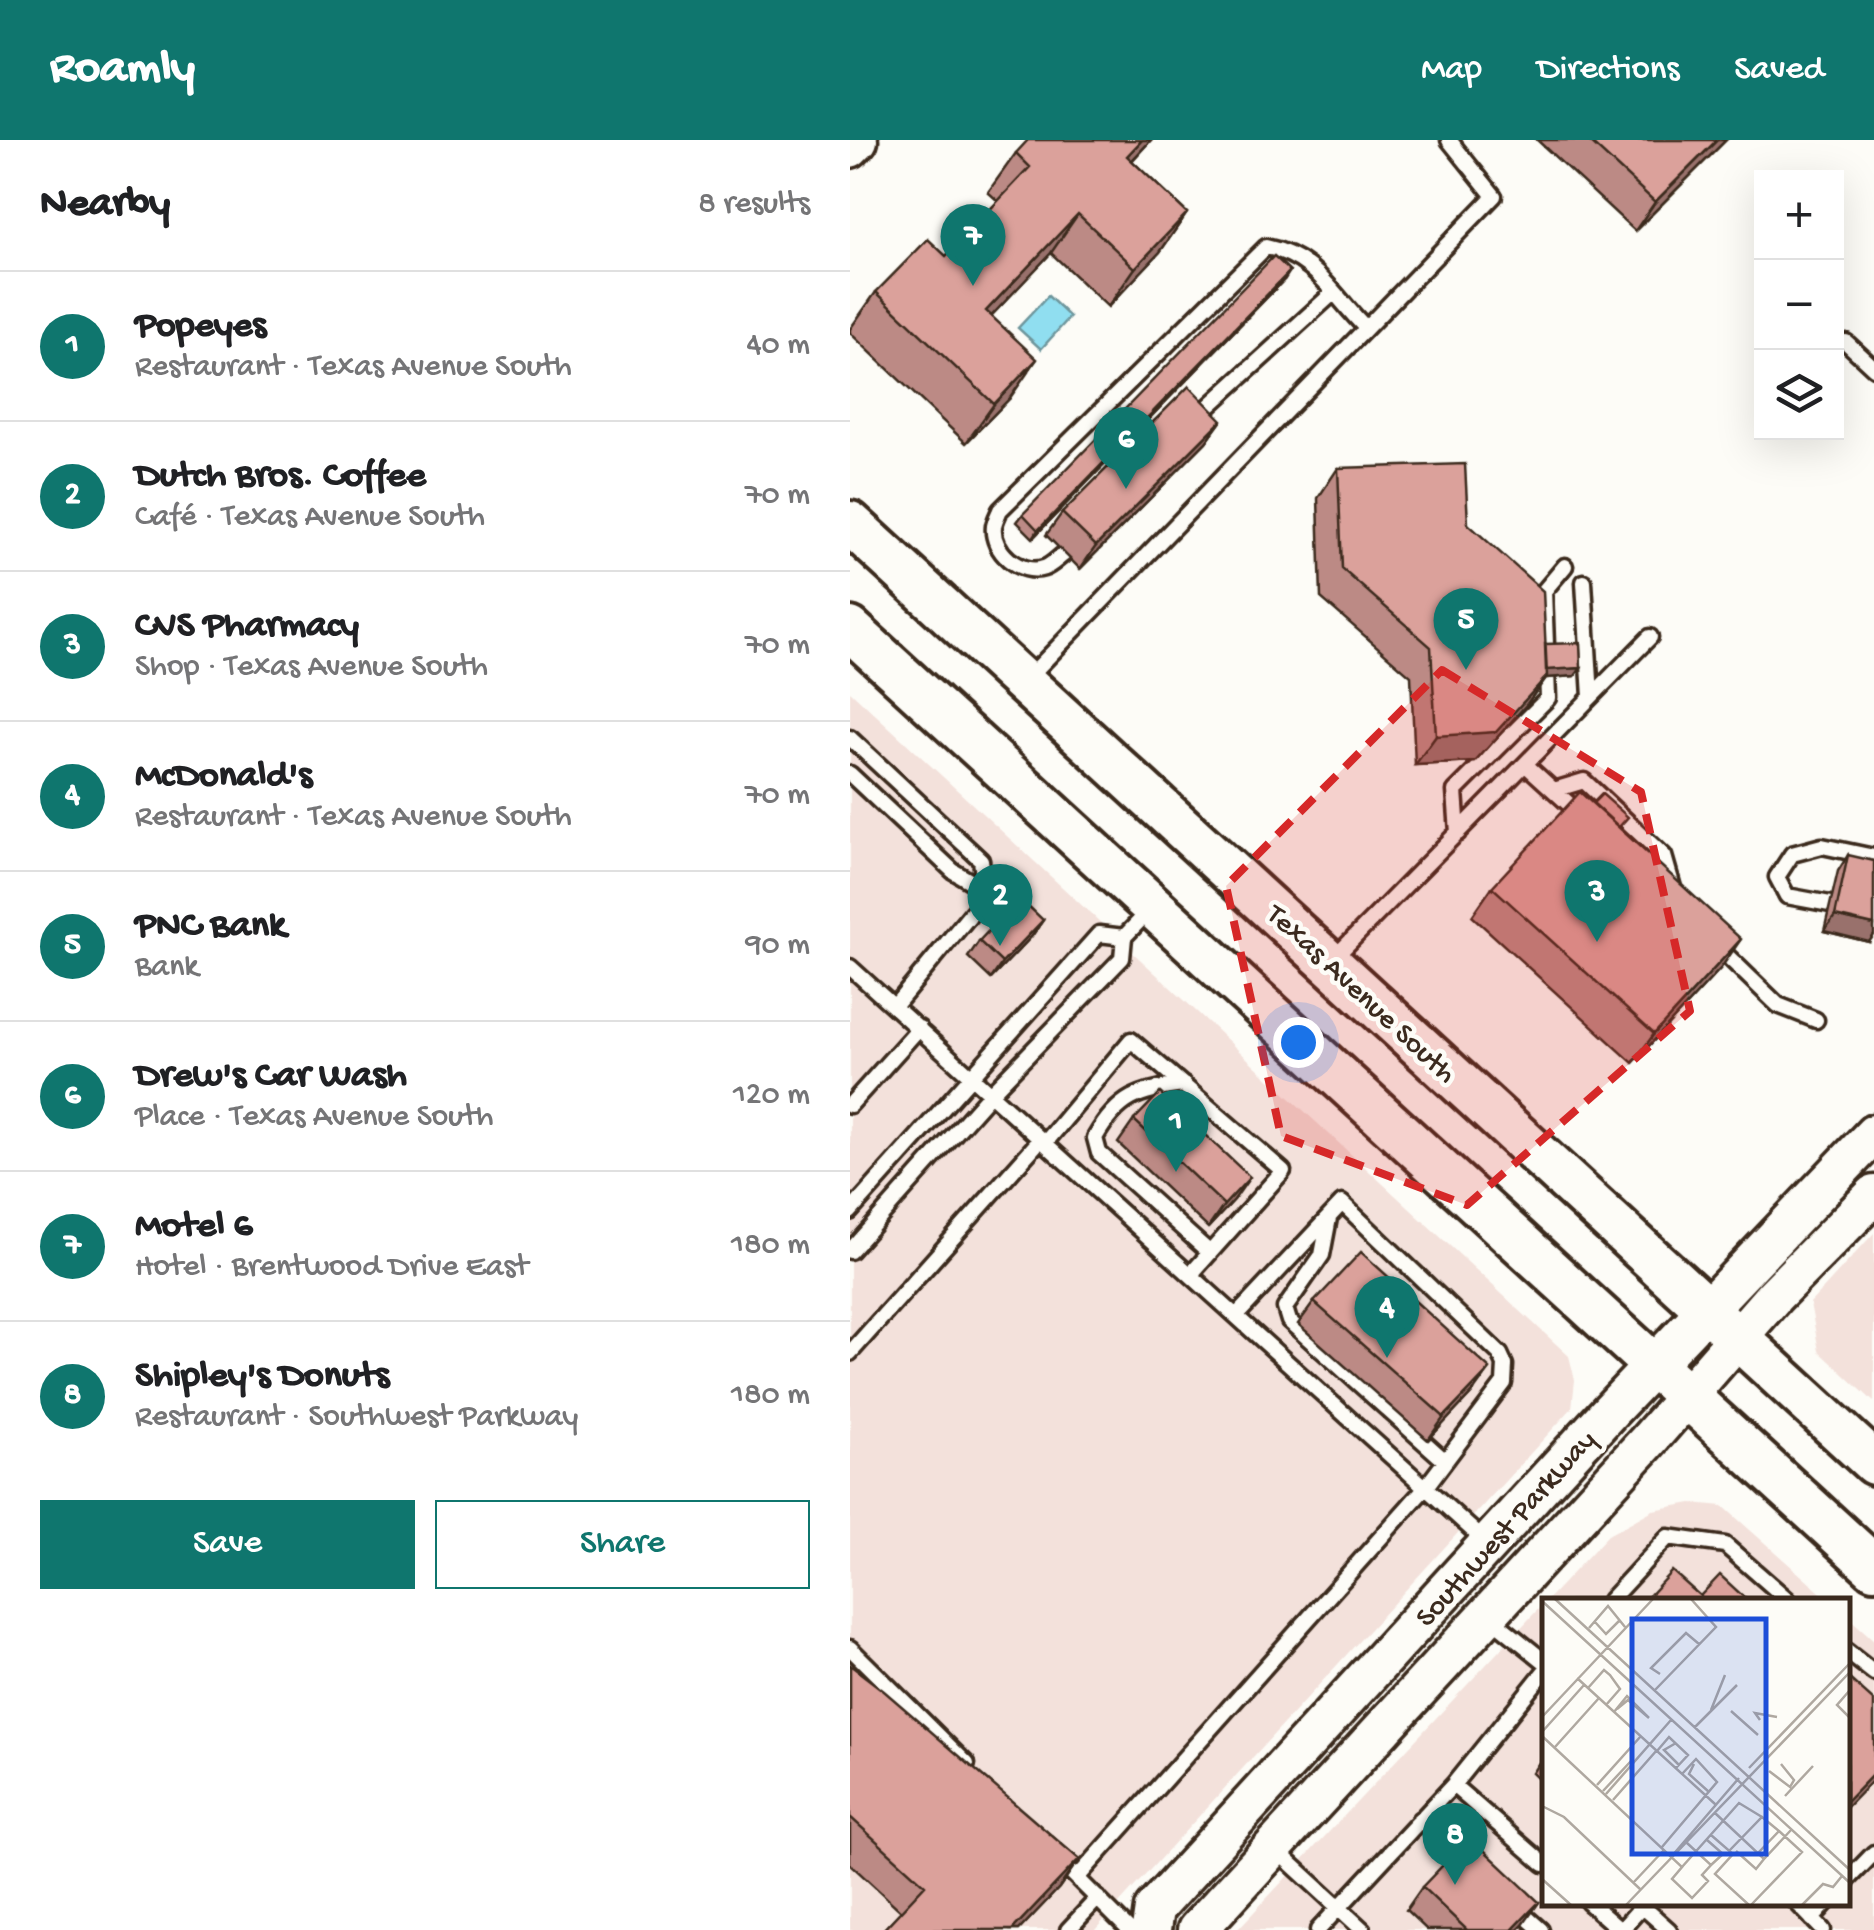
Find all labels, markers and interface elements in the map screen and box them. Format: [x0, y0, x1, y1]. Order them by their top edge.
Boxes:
text: Roamly [50, 42, 195, 99]
text: Map [1421, 50, 1482, 91]
text: Directions [1537, 50, 1679, 91]
text: Saved [1734, 50, 1824, 91]
map controls [1754, 170, 1844, 440]
button: + [1754, 170, 1844, 260]
text: Nearby [40, 181, 170, 230]
text: 8 results [698, 186, 810, 224]
pin: 7 [940, 204, 1006, 286]
button: − [1754, 260, 1844, 350]
text: Popeyes [135, 305, 266, 349]
text: 1 [66, 327, 79, 365]
text: 40 m [746, 327, 810, 365]
text: Restaurant · Texas Avenue South [135, 349, 572, 387]
button: layers [1754, 350, 1844, 440]
pin: 6 [1094, 406, 1158, 489]
text: Dutch Bros. Coffee [135, 455, 426, 499]
text: 2 [65, 477, 80, 515]
text: 70 m [745, 477, 810, 515]
text: Café · Texas Avenue South [135, 499, 485, 537]
pin: 5 [1434, 588, 1498, 670]
text: CVS Pharmacy [135, 605, 359, 649]
text: 3 [64, 627, 81, 665]
text: 70 m [745, 627, 810, 665]
text: Shop · Texas Avenue South [135, 649, 488, 687]
text: McDonald's [135, 755, 312, 799]
text: 4 [65, 777, 80, 815]
text: 70 m [745, 777, 810, 815]
text: Restaurant · Texas Avenue South [135, 799, 572, 837]
pin: 3 [1564, 860, 1630, 942]
pin: 2 [968, 864, 1032, 946]
street label: Texas Avenue South [1256, 897, 1462, 1092]
text: PNC Bank [135, 905, 286, 949]
text: 5 [64, 927, 81, 965]
text: 90 m [746, 927, 810, 965]
text: Bank [135, 949, 199, 987]
your location [1273, 1017, 1324, 1068]
text: Drew's Car Wash [135, 1055, 407, 1099]
text: 6 [64, 1077, 81, 1115]
text: 120 m [733, 1077, 810, 1115]
pin: 1 [1144, 1090, 1208, 1172]
text: Place · Texas Avenue South [135, 1099, 493, 1137]
text: Motel 6 [135, 1205, 253, 1249]
text: 7 [64, 1227, 81, 1265]
text: 180 m [731, 1227, 810, 1265]
text: Hotel · Brentwood Drive East [135, 1249, 528, 1287]
pin: 4 [1354, 1276, 1420, 1358]
text: Shipley's Donuts [135, 1355, 389, 1399]
text: 8 [64, 1377, 81, 1415]
text: 180 m [731, 1377, 810, 1415]
text: Restaurant · Southwest Parkway [135, 1399, 578, 1437]
street label: Southwest Parkway [1410, 1424, 1605, 1636]
button: Save [40, 1500, 415, 1589]
button: Share [435, 1500, 810, 1589]
inset map [1542, 1598, 1849, 1905]
pin: 8 [1422, 1802, 1488, 1885]

